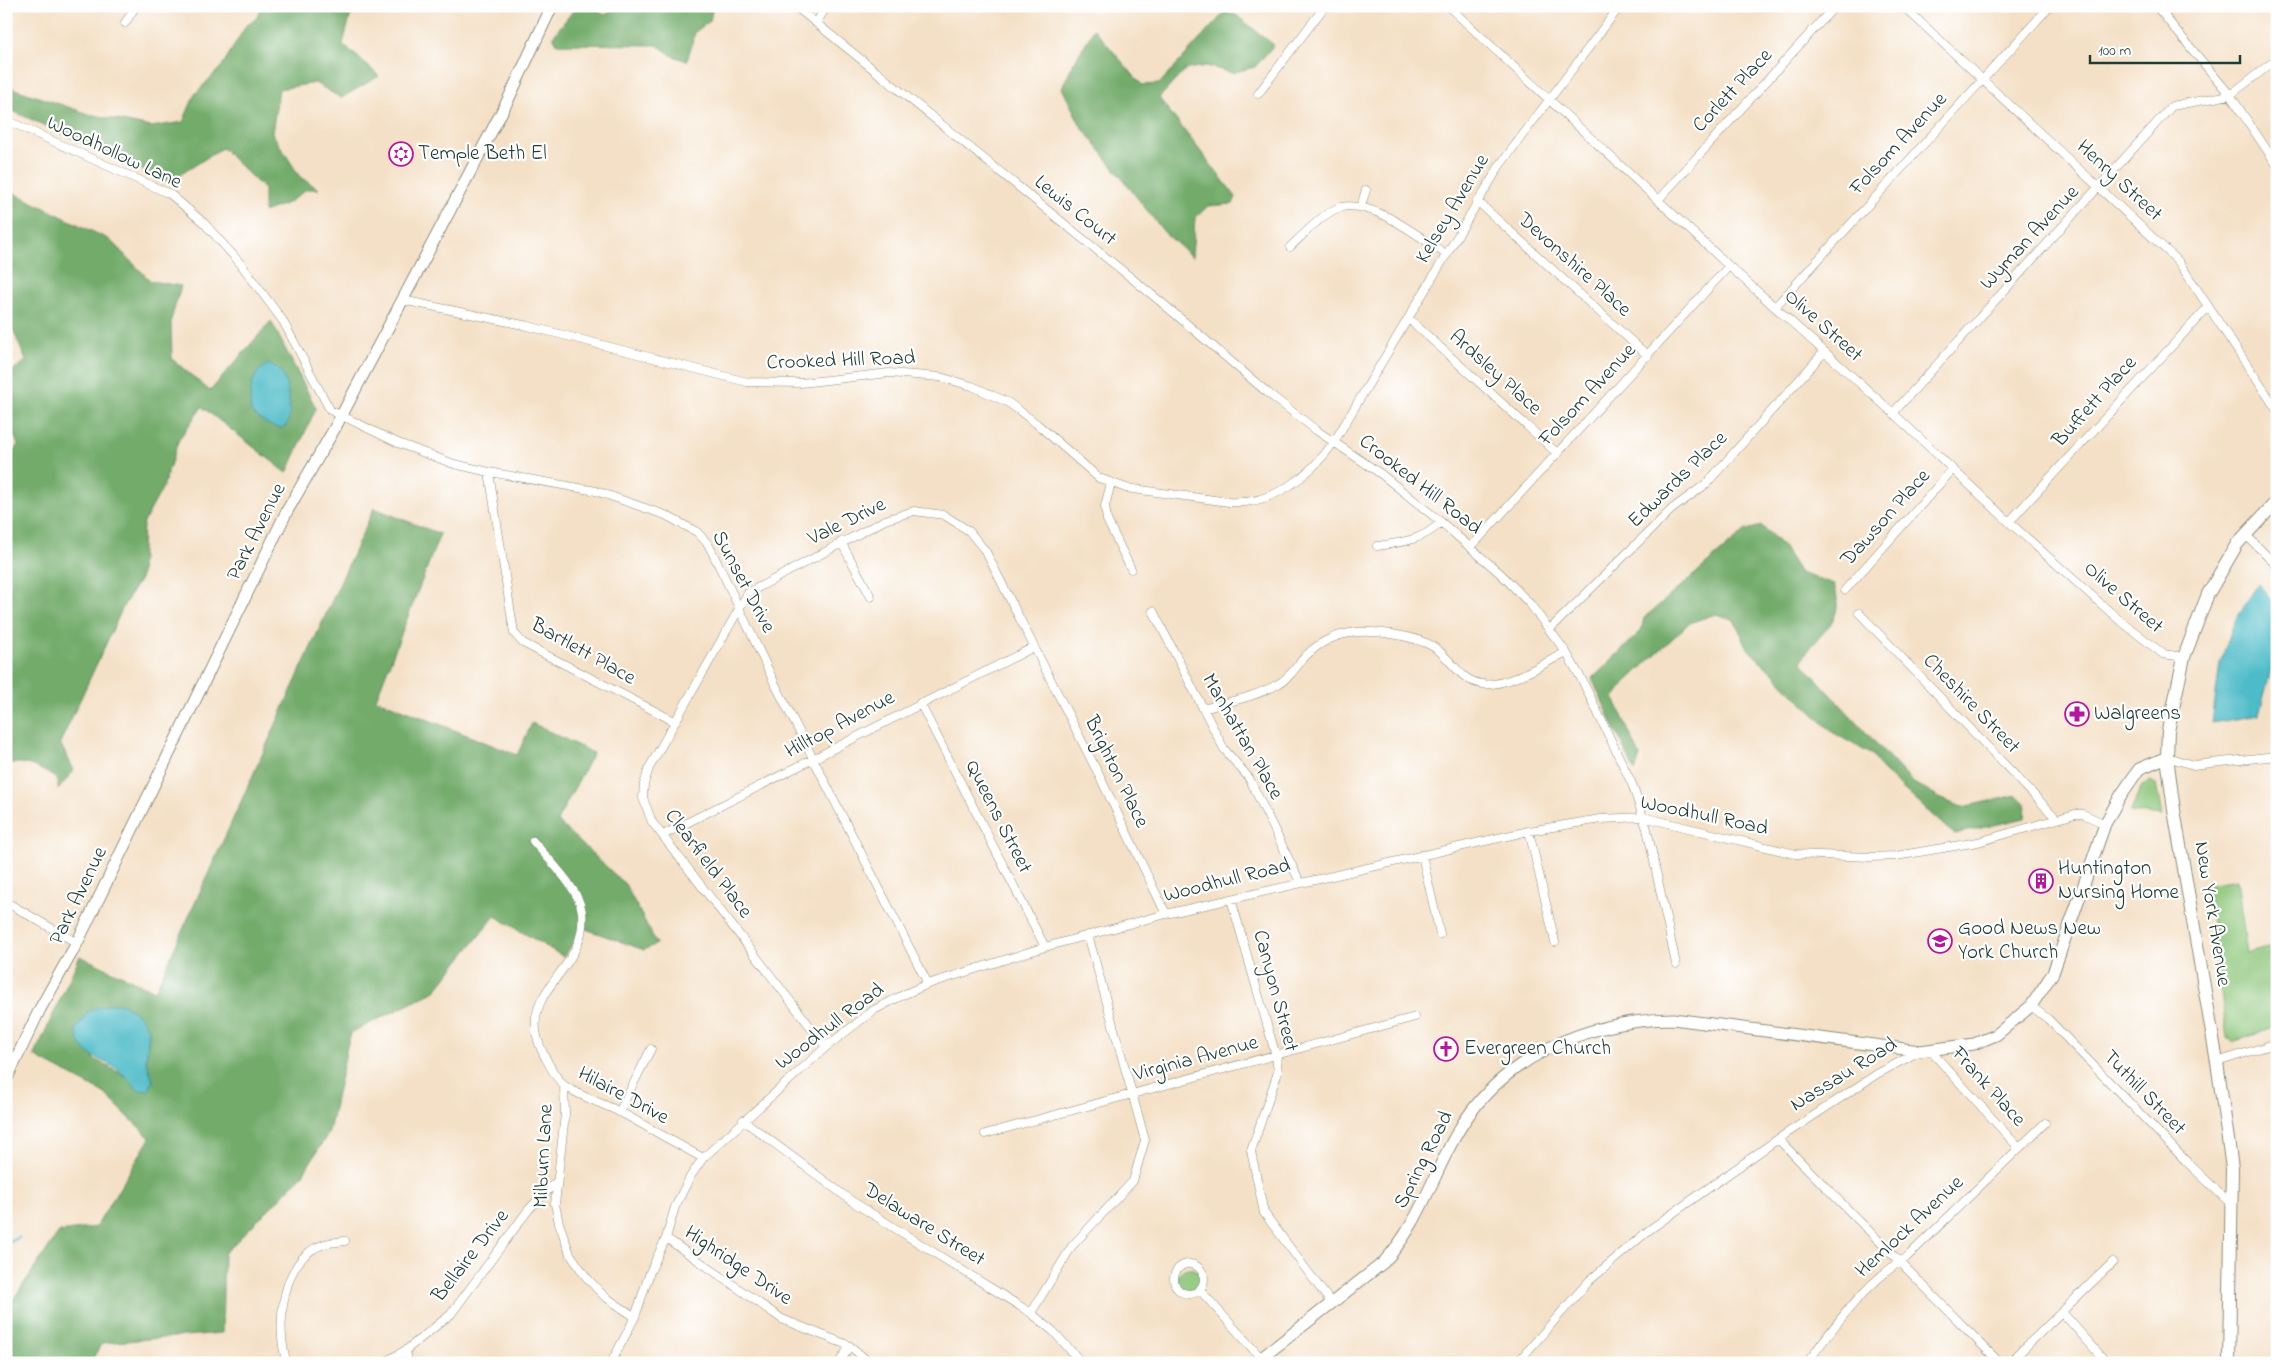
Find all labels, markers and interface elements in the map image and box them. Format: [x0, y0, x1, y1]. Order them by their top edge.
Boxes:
scale bar [2090, 32, 2240, 64]
text: 100 m [2098, 40, 2131, 62]
street label: Corlett Place [1686, 42, 1780, 140]
street label: Folsom Avenue [1843, 85, 1955, 203]
street label: Woodhollow Lane [41, 109, 187, 198]
street label: Henry Street [2068, 133, 2169, 230]
place label: Temple Beth El [418, 139, 547, 169]
synagogue icon: Temple Beth El [388, 141, 414, 167]
street label: Kelsey Avenue [1408, 148, 1500, 270]
street label: Lewis Court [1027, 168, 1123, 254]
street label: Wyman Avenue [1973, 178, 2089, 299]
street label: Devonshire Place [1510, 205, 1638, 325]
street label: Olive Street [1777, 282, 1869, 370]
street label: Ardsley Place [1440, 323, 1549, 425]
street label: Folsom Avenue [1532, 336, 1644, 454]
street label: Crooked Hill Road [766, 343, 916, 379]
street label: Buffett Place [2045, 349, 2145, 455]
street label: Edwards Place [1621, 424, 1735, 535]
street label: Crooked Hill Road [1352, 427, 1488, 543]
street label: Dawson Place [1833, 462, 1938, 574]
street label: Park Avenue [220, 477, 295, 586]
street label: Vale Drive [802, 490, 892, 554]
street label: Sunset Drive [703, 525, 783, 639]
street label: Olive Street [2076, 555, 2170, 641]
street label: Bartlett Place [524, 610, 641, 693]
street label: Cheshire Street [1915, 647, 2027, 761]
street label: Manhattan Place [1194, 668, 1291, 806]
street label: Hilltop Avenue [780, 683, 901, 767]
place label: Walgreens [2094, 699, 2181, 731]
pharmacy icon: Walgreens [2064, 701, 2090, 727]
street label: Brighton Place [1074, 710, 1156, 834]
street label: Queens Street [957, 755, 1039, 879]
street label: Woodhull Road [1637, 788, 1771, 844]
street label: Clearfield Place [657, 803, 760, 926]
street label: New York Avenue [2186, 839, 2238, 989]
street label: Park Avenue [42, 841, 116, 950]
street label: Woodhull Road [1160, 851, 1294, 911]
place label: Huntington Nursing Home [2058, 854, 2180, 910]
building icon: Huntington Nursing Home [2028, 868, 2054, 894]
place label: Good News New York Church [1958, 914, 2101, 968]
street label: Canyon Street [1242, 927, 1306, 1056]
school or university icon: Good News New York Church [1927, 928, 1953, 954]
street label: Woodhull Road [769, 976, 891, 1078]
street label: Virginia Avenue [1129, 1028, 1263, 1092]
street label: Nassau Road [1785, 1030, 1903, 1120]
place label: Evergreen Church [1464, 1034, 1611, 1066]
church icon: Evergreen Church [1433, 1036, 1459, 1062]
street label: Frank Place [1943, 1039, 2033, 1134]
street label: Tuthill Street [2095, 1043, 2193, 1143]
street label: Hilaire Drive [572, 1059, 675, 1133]
street label: Milburn Lane [526, 1103, 562, 1209]
street label: Spring Road [1387, 1106, 1463, 1215]
street label: Hemlock Avenue [1849, 1168, 1971, 1285]
street label: Delaware Street [856, 1175, 991, 1275]
street label: Bellaire Drive [424, 1203, 517, 1310]
street label: Highridge Drive [677, 1219, 799, 1315]

